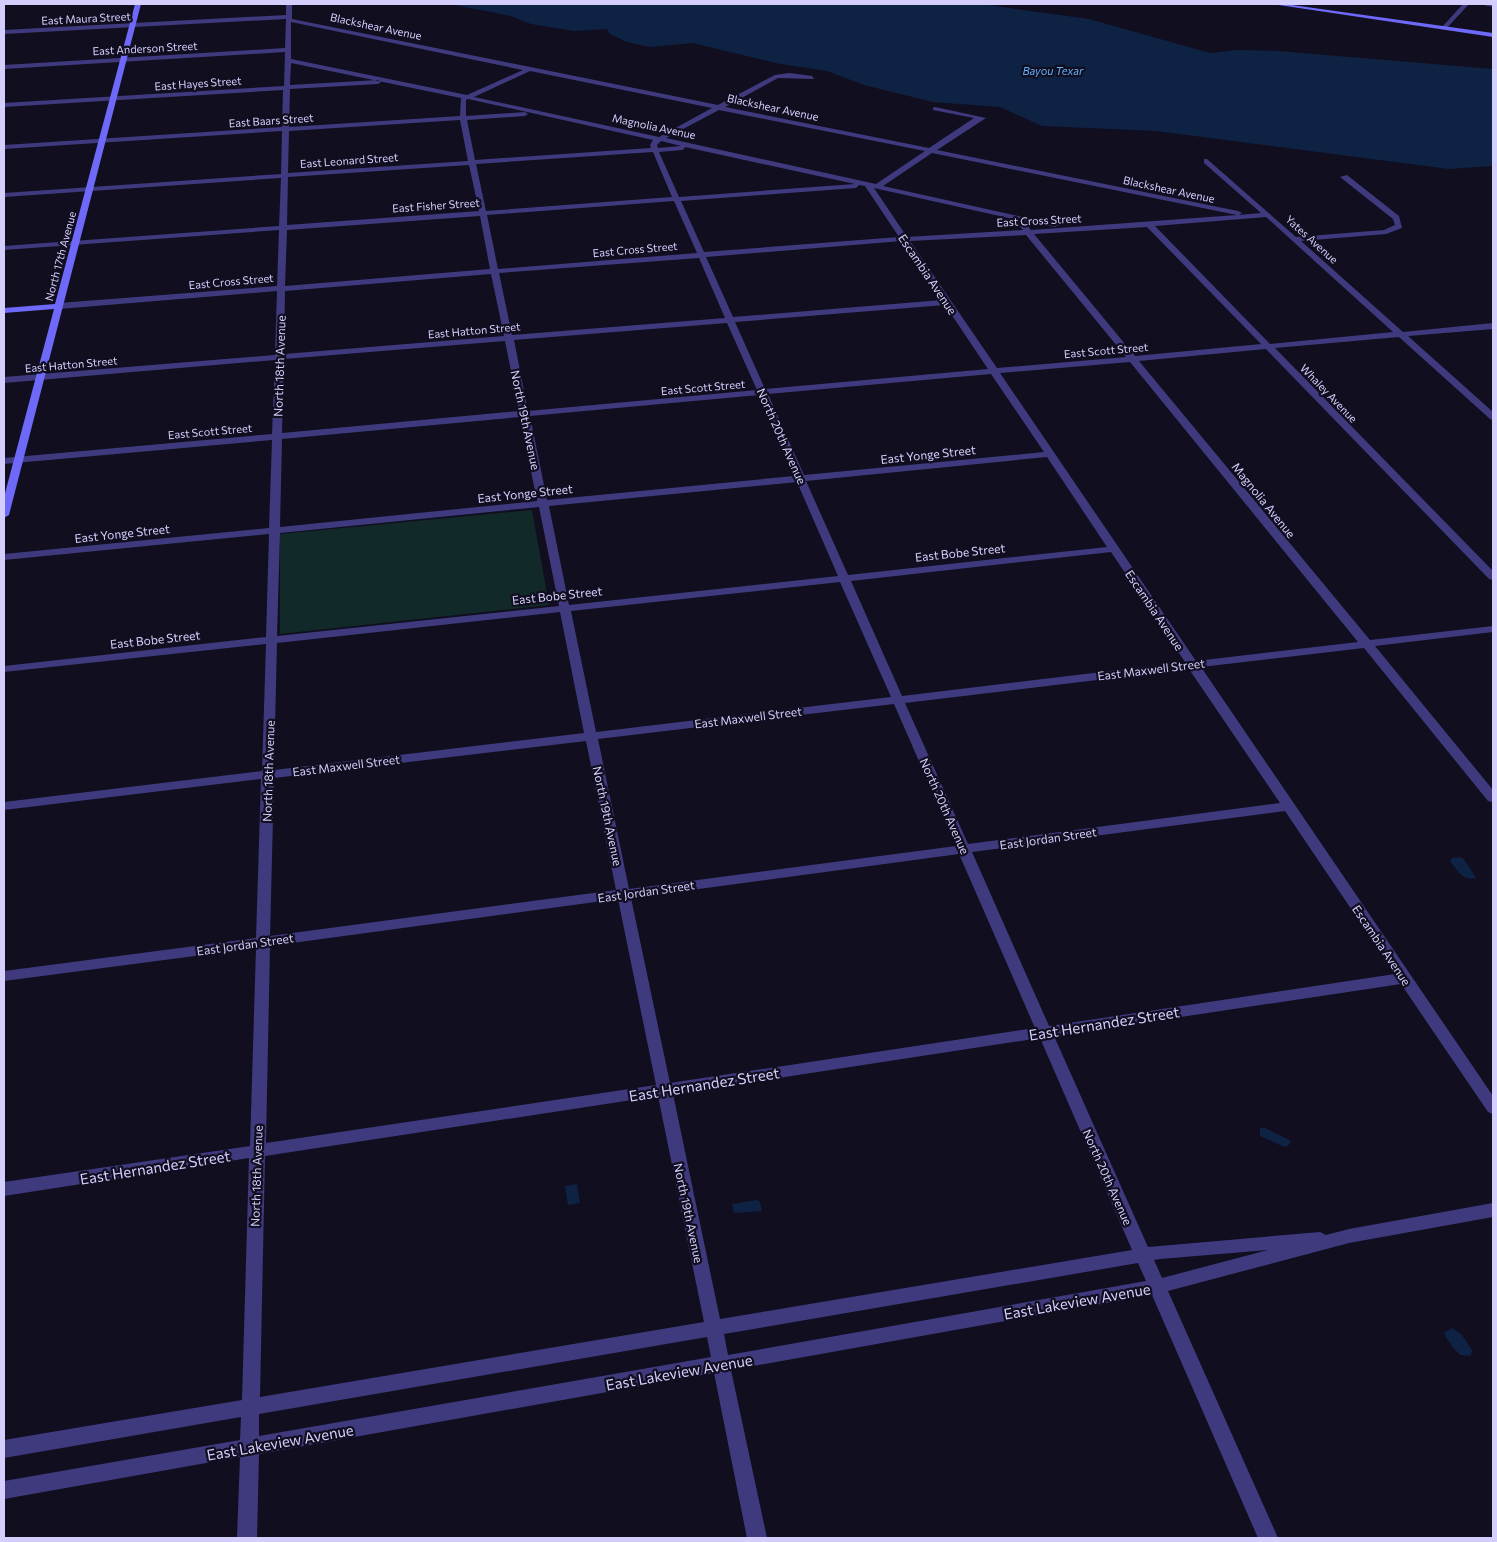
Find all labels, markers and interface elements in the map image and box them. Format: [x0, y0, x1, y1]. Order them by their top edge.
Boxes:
street label: East Maura Street [41, 9, 131, 27]
street label: Blackshear Avenue [329, 10, 423, 42]
street label: East Anderson Street [92, 39, 198, 57]
water label: Bayou Texar [1023, 64, 1084, 77]
street label: East Hayes Street [154, 73, 242, 93]
street label: Blackshear Avenue [726, 91, 820, 123]
street label: East Baars Street [228, 111, 314, 129]
street label: Magnolia Avenue [611, 111, 697, 141]
street label: East Leonard Street [299, 150, 399, 170]
street label: Blackshear Avenue [1122, 173, 1216, 205]
street label: East Fisher Street [392, 195, 481, 215]
street label: North 17th Avenue [42, 210, 78, 302]
street label: East Cross Street [996, 211, 1082, 229]
street label: Yates Avenue [1283, 212, 1341, 266]
street label: Escambia Avenue [896, 231, 960, 317]
street label: East Cross Street [592, 239, 679, 259]
street label: East Cross Street [188, 271, 275, 291]
street label: North 18th Avenue [270, 315, 288, 417]
street label: East Hatton Street [427, 319, 521, 341]
street label: East Scott Street [1063, 340, 1149, 360]
street label: East Hatton Street [24, 353, 118, 375]
street label: Whaley Avenue [1298, 361, 1360, 425]
street label: North 19th Avenue [509, 369, 543, 471]
street label: East Scott Street [660, 377, 746, 397]
street label: North 20th Avenue [755, 386, 809, 486]
street label: East Scott Street [167, 421, 253, 441]
street label: East Yonge Street [880, 442, 976, 466]
street label: Magnolia Avenue [1229, 459, 1299, 541]
street label: East Yonge Street [477, 481, 573, 505]
street label: East Yonge Street [74, 521, 170, 545]
street label: East Bobe Street [914, 540, 1006, 564]
street label: Escambia Avenue [1123, 567, 1187, 653]
street label: East Bobe Street [511, 583, 603, 607]
street label: East Bobe Street [109, 627, 201, 651]
street label: East Maxwell Street [1096, 655, 1206, 683]
street label: East Maxwell Street [693, 703, 803, 731]
street label: North 18th Avenue [259, 720, 277, 822]
street label: East Maxwell Street [291, 751, 401, 779]
street label: North 20th Avenue [918, 756, 972, 856]
street label: North 19th Avenue [591, 765, 625, 867]
street label: East Jordan Street [999, 824, 1098, 853]
street label: East Jordan Street [597, 877, 696, 906]
street label: Escambia Avenue [1350, 902, 1414, 988]
street label: East Jordan Street [196, 930, 295, 959]
street label: East Hernandez Street [1028, 1002, 1180, 1044]
street label: East Hernandez Street [628, 1063, 780, 1105]
street label: North 18th Avenue [247, 1125, 265, 1227]
street label: North 20th Avenue [1081, 1127, 1135, 1227]
street label: East Hernandez Street [79, 1146, 231, 1188]
street label: North 19th Avenue [672, 1162, 706, 1264]
street label: East Lakeview Avenue [1002, 1279, 1152, 1323]
street label: East Lakeview Avenue [604, 1350, 754, 1394]
street label: East Lakeview Avenue [205, 1420, 355, 1464]

